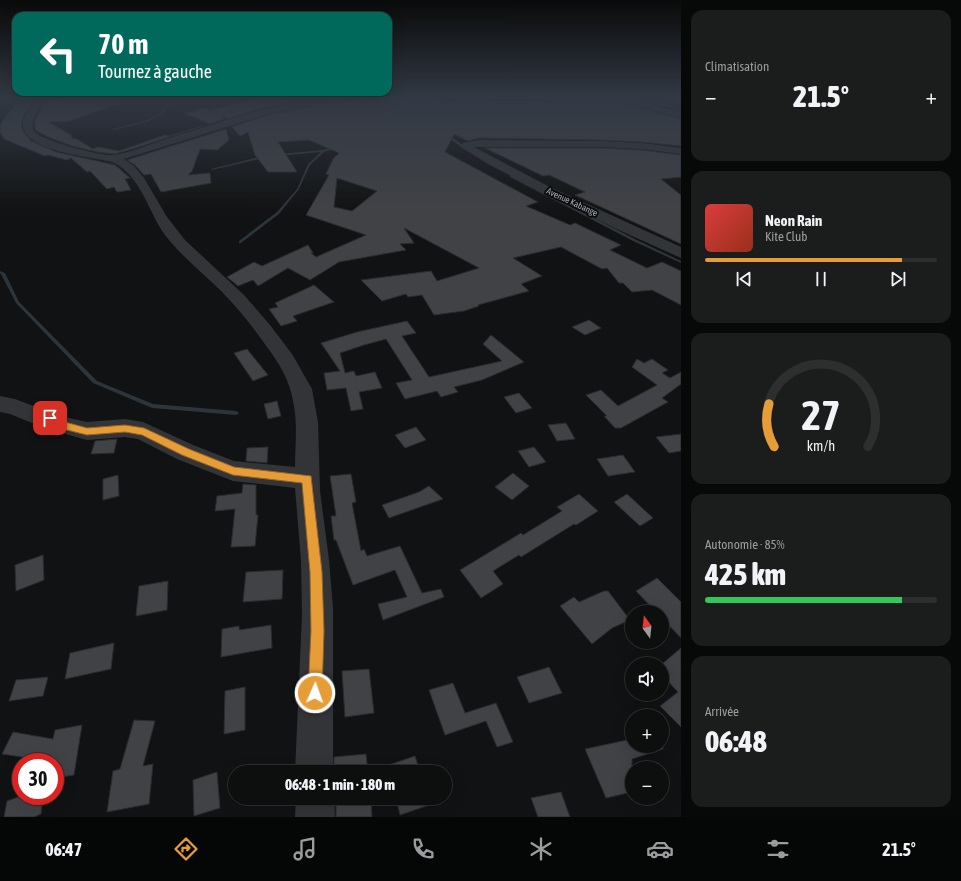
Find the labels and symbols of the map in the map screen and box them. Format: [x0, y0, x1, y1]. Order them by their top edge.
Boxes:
street label: Avenue Kabange [545, 186, 599, 218]
pin [33, 401, 67, 435]
north arrow [625, 605, 669, 649]
position arrow [294, 672, 336, 714]
speed limit sign: 30 [12, 753, 64, 805]

